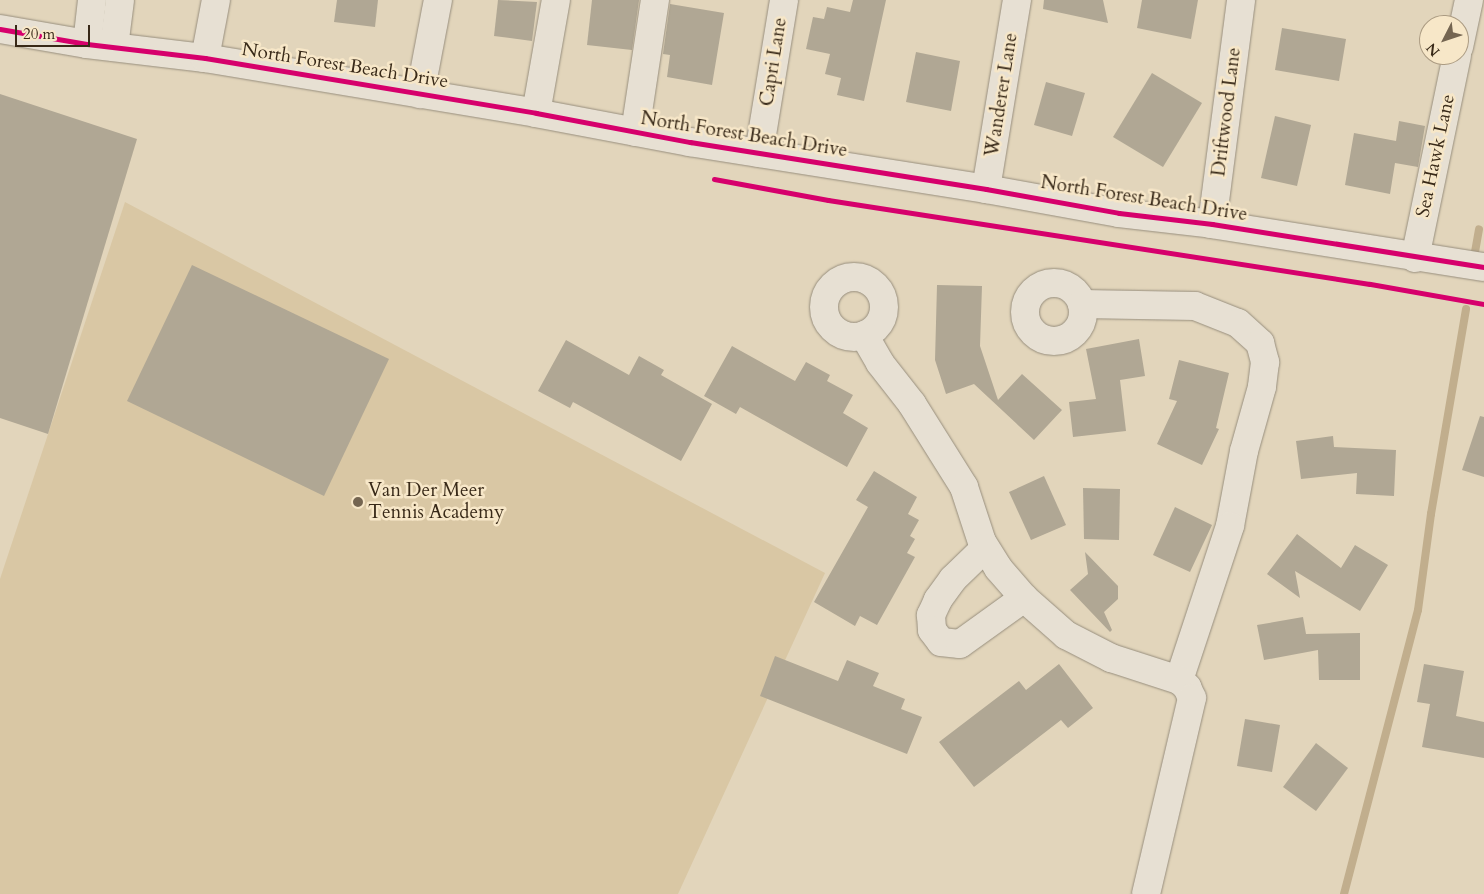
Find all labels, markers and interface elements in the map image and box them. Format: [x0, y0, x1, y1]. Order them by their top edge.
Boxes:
scale bar [18, 15, 92, 47]
north arrow [1419, 15, 1469, 65]
street label: Capri Lane [756, 16, 792, 108]
text: 20 m [23, 24, 55, 44]
street label: Wanderer Lane [981, 31, 1023, 159]
street label: North Forest Beach Drive [240, 38, 450, 94]
text: N [1422, 39, 1444, 60]
street label: Driftwood Lane [1208, 46, 1246, 178]
street label: Sea Hawk Lane [1412, 92, 1460, 220]
street label: North Forest Beach Drive [639, 107, 849, 163]
street label: North Forest Beach Drive [1039, 171, 1249, 227]
place label: Van Der Meer Tennis Academy [368, 480, 504, 524]
marker: Van Der Meer Tennis Academy [352, 496, 364, 508]

